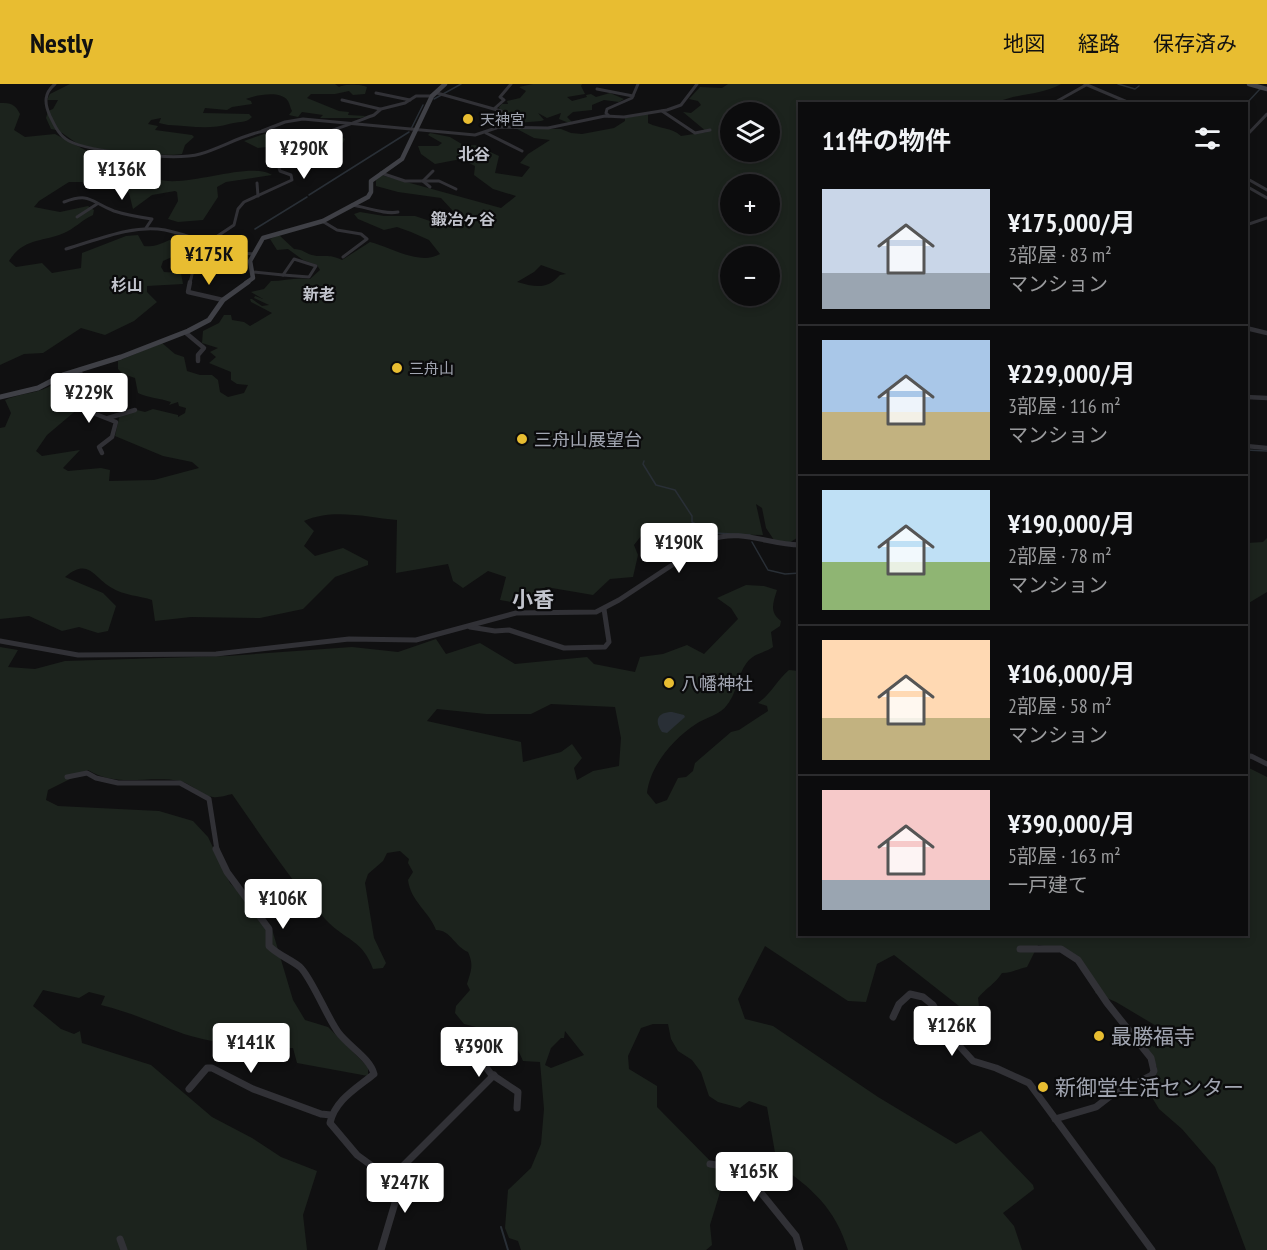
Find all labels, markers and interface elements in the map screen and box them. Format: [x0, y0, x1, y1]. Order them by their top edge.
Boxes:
text: Nestly [30, 24, 93, 61]
text: 地図 [1003, 30, 1045, 57]
text: 経路 [1078, 30, 1120, 57]
text: 保存済み [1153, 30, 1237, 57]
map controls [720, 102, 780, 306]
button: layers [720, 102, 780, 162]
place label: 天神宮 [480, 110, 525, 129]
marker: 天神宮 [461, 112, 475, 126]
icon: filters [1191, 122, 1224, 155]
text: 11件の物件 [822, 124, 951, 157]
pin: ¥290K [262, 129, 346, 180]
text: ¥290K [280, 135, 328, 161]
district label: 北谷 [458, 144, 490, 164]
pin: ¥136K [80, 150, 164, 201]
text: ¥136K [98, 156, 146, 182]
button: + [720, 174, 780, 234]
text: ¥175,000/月 [1008, 206, 1136, 239]
district label: 鍛冶ヶ谷 [430, 209, 495, 229]
icon: home [870, 213, 942, 285]
pin: ¥175K [167, 235, 251, 286]
text: ¥175K [185, 241, 233, 267]
text: 3部屋 · 83 m² [1008, 242, 1112, 268]
button: − [720, 246, 780, 306]
text: マンション [1008, 271, 1108, 297]
district label: 杉山 [111, 275, 143, 295]
district label: 新老 [303, 284, 335, 304]
text: ¥229,000/月 [1008, 357, 1136, 390]
place label: 三舟山 [409, 359, 454, 378]
marker: 三舟山 [390, 361, 404, 375]
icon: home [870, 364, 942, 436]
pin: ¥229K [47, 373, 131, 424]
text: ¥229K [65, 379, 113, 405]
text: 3部屋 · 116 m² [1008, 393, 1121, 419]
text: マンション [1008, 422, 1108, 448]
place label: 三舟山展望台 [534, 428, 642, 451]
marker: 三舟山展望台 [515, 432, 529, 446]
text: ¥190,000/月 [1008, 507, 1136, 540]
icon: home [870, 514, 942, 586]
pin: ¥190K [637, 523, 721, 574]
text: ¥190K [655, 529, 703, 555]
text: 2部屋 · 78 m² [1008, 543, 1112, 569]
text: マンション [1008, 572, 1108, 598]
district label: 小香 [512, 586, 554, 613]
text: ¥106,000/月 [1008, 657, 1136, 690]
icon: home [870, 664, 942, 736]
place label: 八幡神社 [681, 672, 753, 695]
marker: 八幡神社 [662, 676, 676, 690]
text: 2部屋 · 58 m² [1008, 693, 1112, 719]
text: マンション [1008, 722, 1108, 748]
text: ¥390,000/月 [1008, 807, 1136, 840]
icon: home [870, 814, 942, 886]
text: 5部屋 · 163 m² [1008, 843, 1121, 869]
text: 一戸建て [1008, 872, 1088, 898]
pin: ¥106K [241, 879, 325, 930]
text: ¥106K [259, 885, 307, 911]
pin: ¥126K [910, 1006, 994, 1057]
text: ¥126K [928, 1012, 976, 1038]
pin: ¥141K [209, 1023, 293, 1074]
place label: 最勝福寺 [1111, 1023, 1195, 1050]
pin: ¥390K [437, 1027, 521, 1078]
text: ¥141K [227, 1029, 275, 1055]
marker: 最勝福寺 [1092, 1029, 1106, 1043]
text: ¥390K [455, 1033, 503, 1059]
place label: 新御堂生活センター [1055, 1074, 1244, 1101]
marker: 新御堂生活センター [1036, 1080, 1050, 1094]
pin: ¥165K [712, 1152, 796, 1203]
text: ¥165K [730, 1158, 778, 1184]
pin: ¥247K [363, 1163, 447, 1214]
text: ¥247K [381, 1169, 429, 1195]

